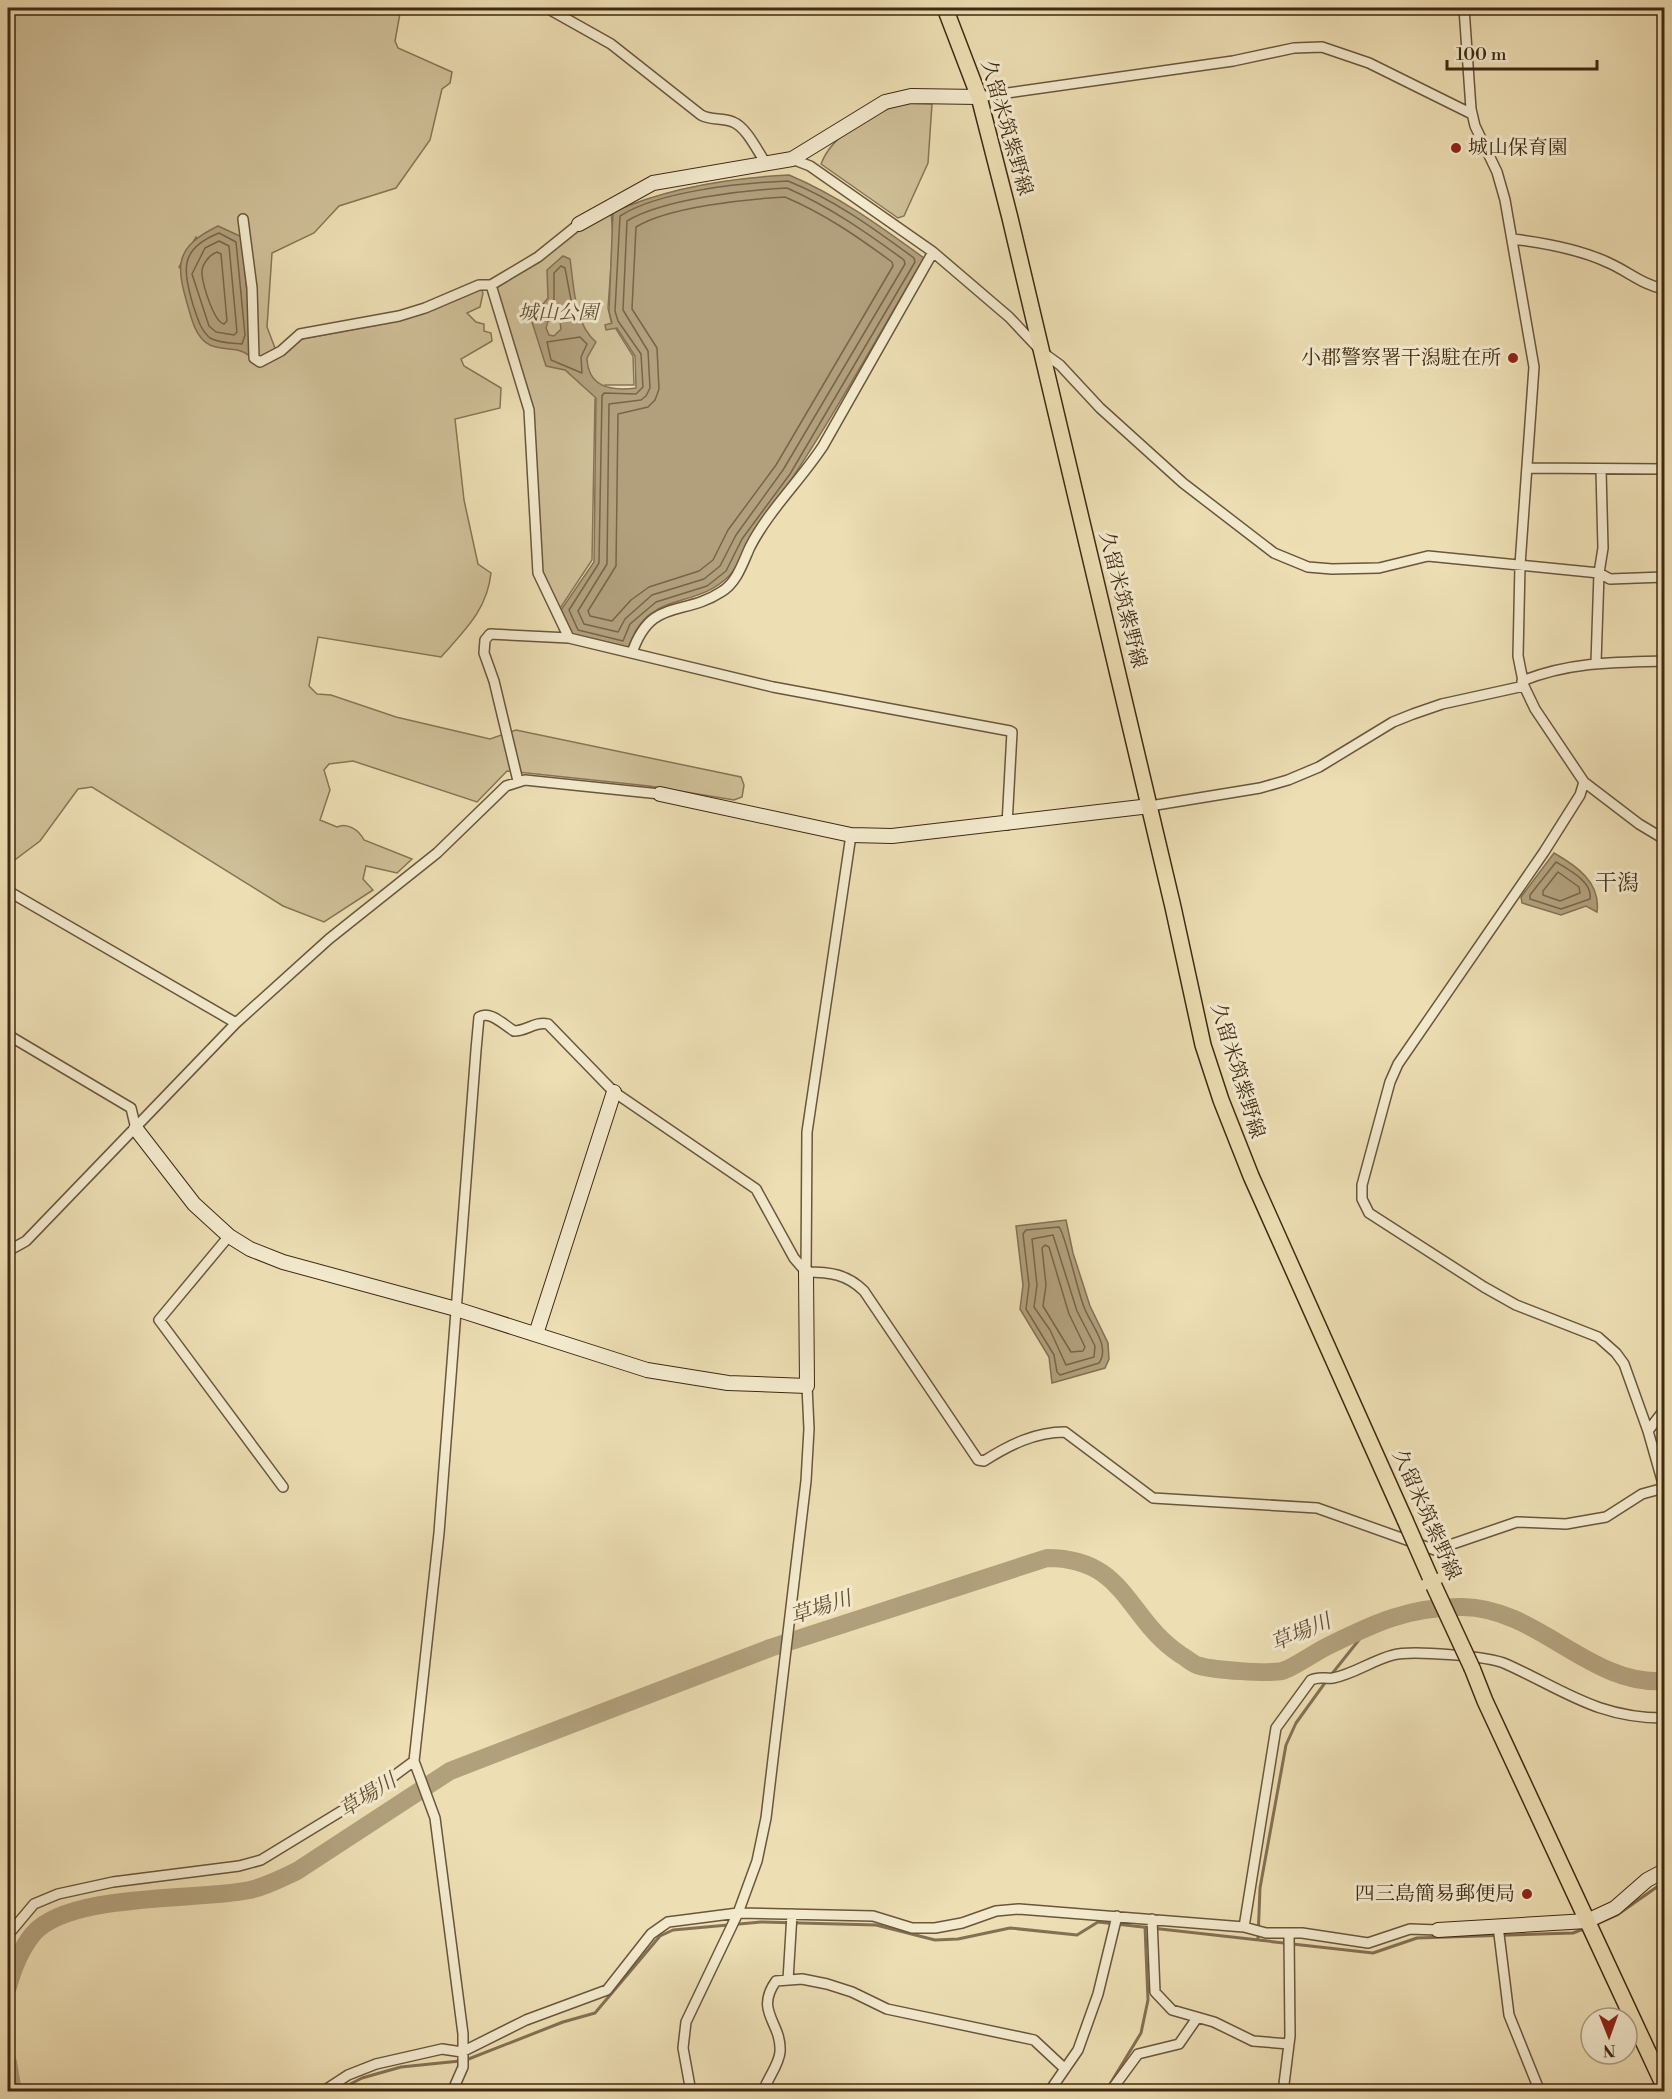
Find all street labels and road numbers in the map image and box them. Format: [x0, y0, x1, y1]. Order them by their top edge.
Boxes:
street label: 久留米筑紫野線 [975, 57, 1037, 199]
street label: 久留米筑紫野線 [1093, 529, 1151, 671]
street label: 久留米筑紫野線 [1205, 1000, 1269, 1142]
street label: 久留米筑紫野線 [1386, 1446, 1466, 1584]

